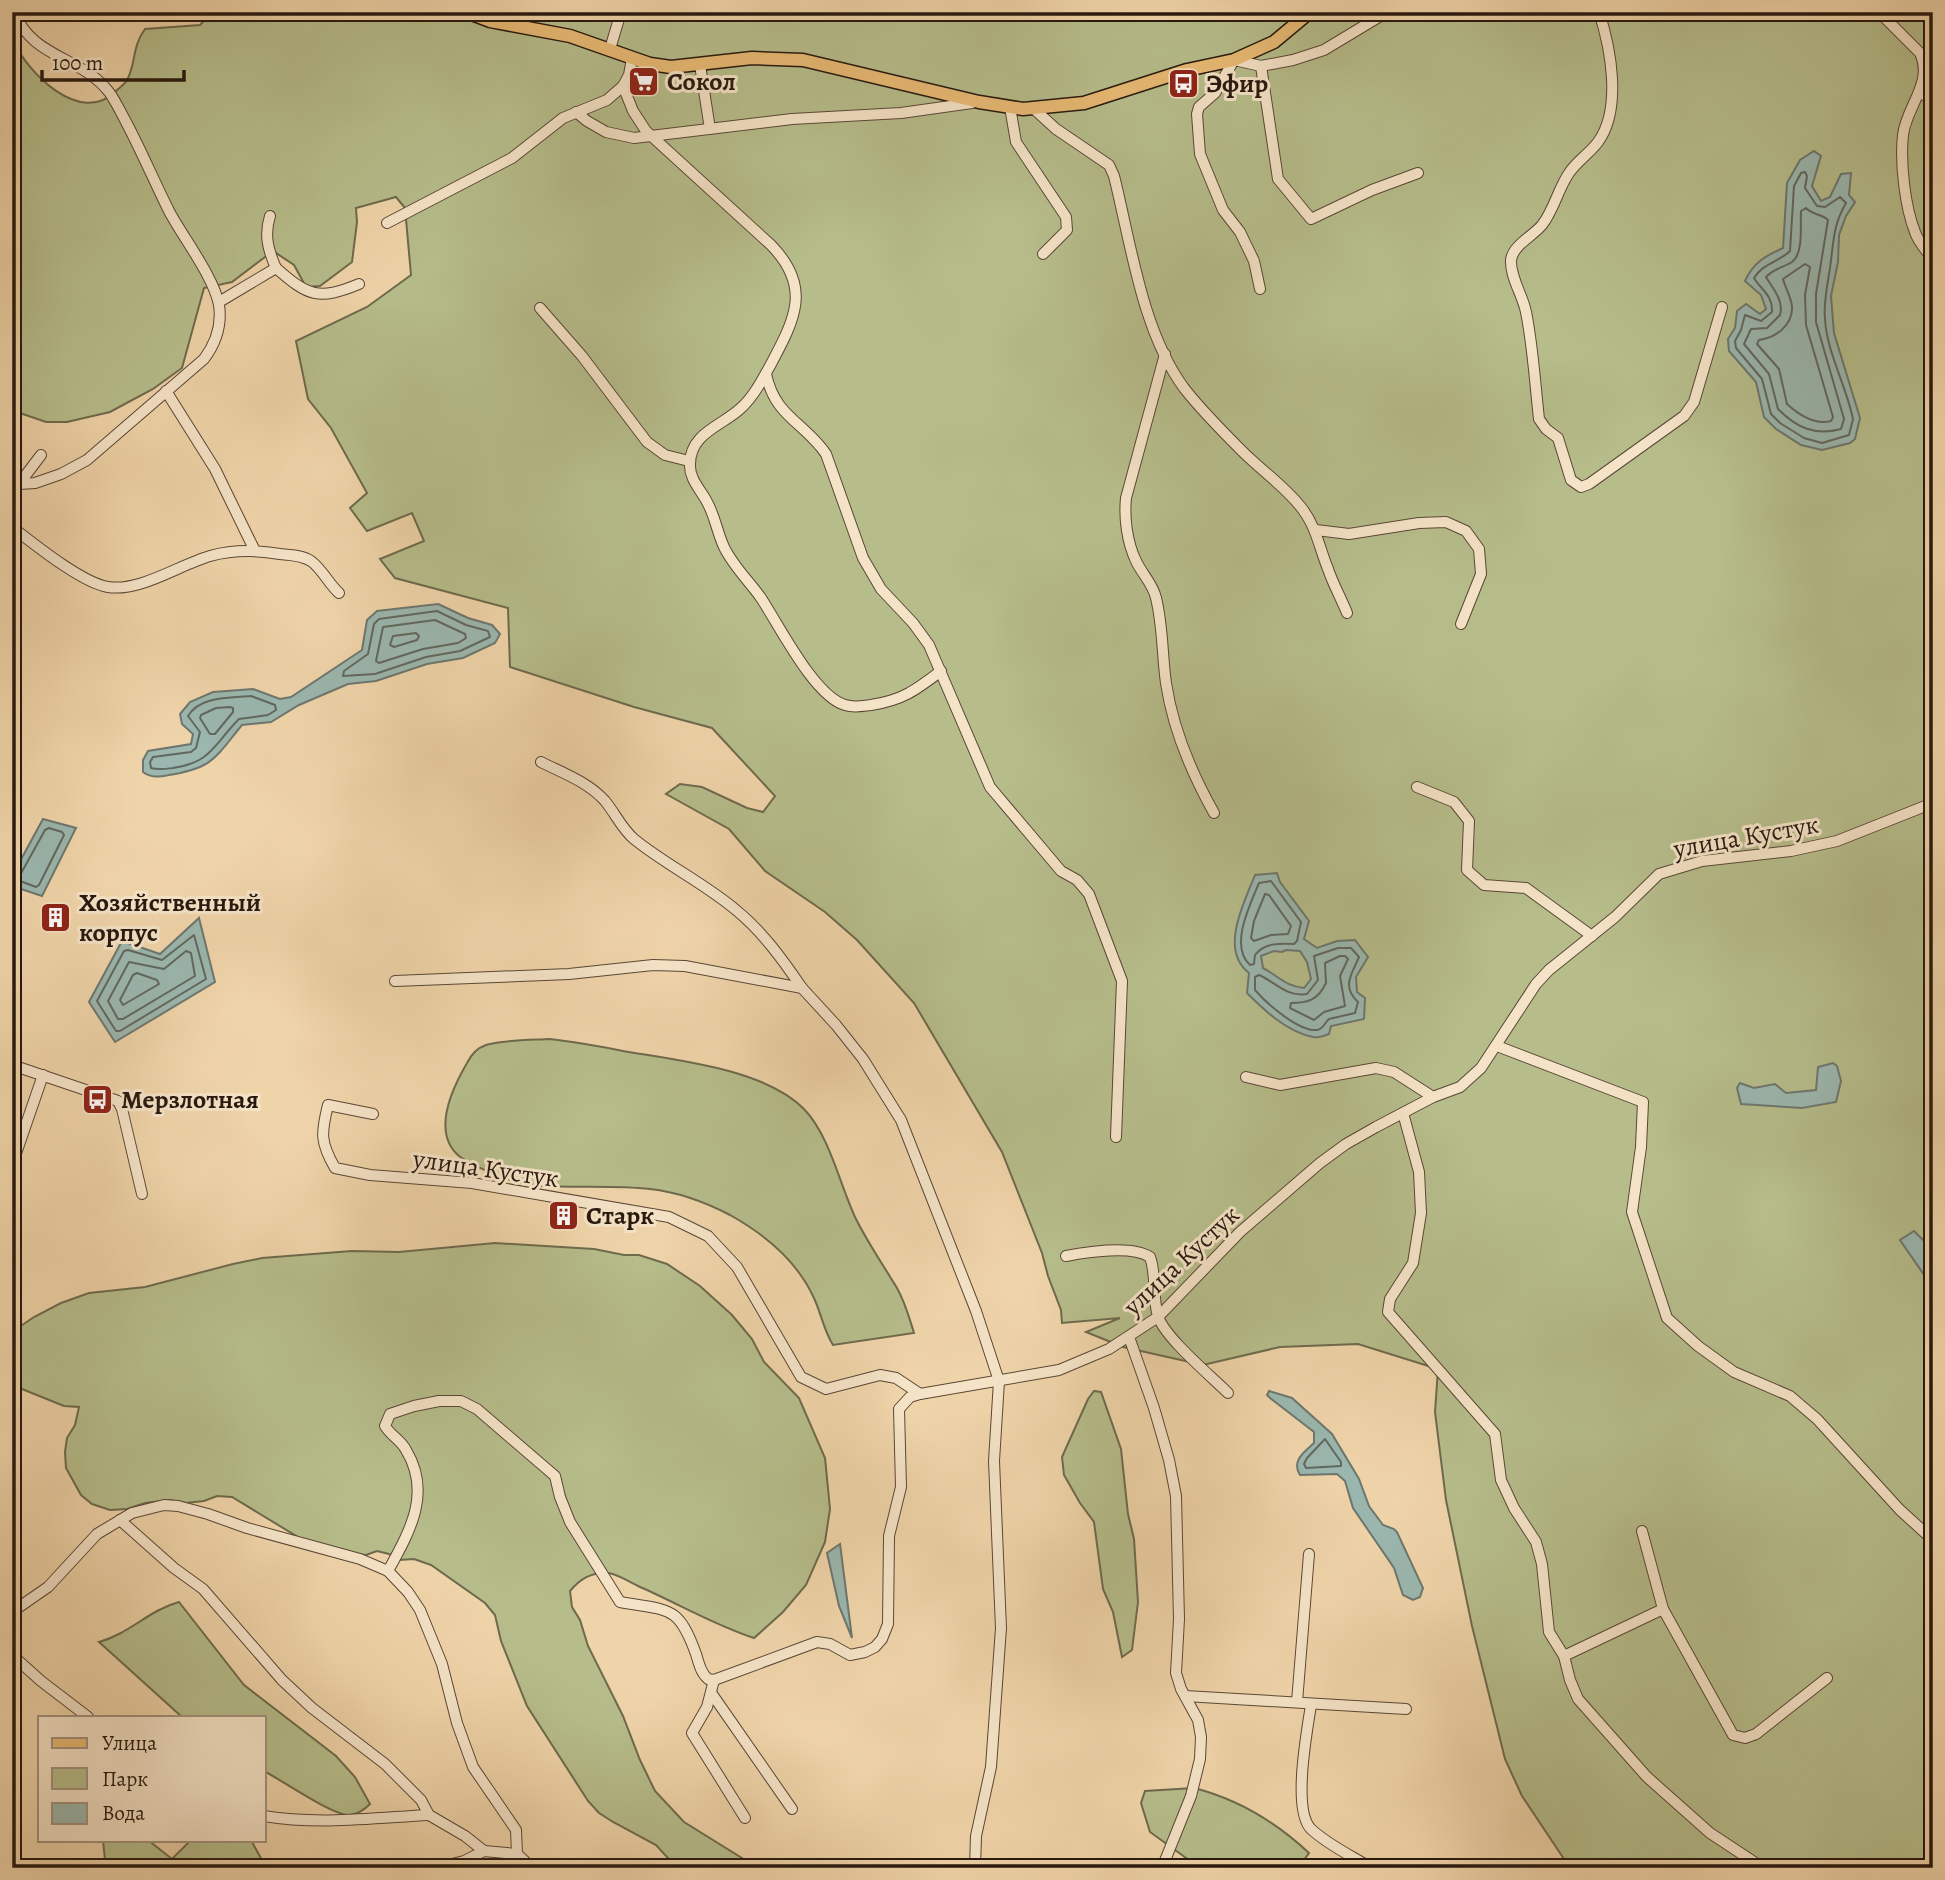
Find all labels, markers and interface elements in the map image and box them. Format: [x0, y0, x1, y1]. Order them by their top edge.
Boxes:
scale bar [42, 38, 184, 82]
text: 100 m [52, 49, 103, 77]
supermarket icon: Сокол [627, 64, 661, 98]
place label: Сокол [667, 64, 736, 99]
bus stop icon: Эфир [1166, 66, 1200, 100]
place label: Эфир [1206, 66, 1268, 101]
street label: улица Кустук [1670, 807, 1821, 867]
place label: Хозяйственный корпус [79, 885, 261, 950]
building icon: Хозяйственный корпус [39, 900, 73, 934]
bus stop icon: Мерзлотная [81, 1082, 115, 1116]
place label: Мерзлотная [121, 1082, 259, 1117]
street label: улица Кустук [410, 1141, 561, 1196]
building icon: Старк [546, 1198, 580, 1232]
place label: Старк [586, 1198, 654, 1233]
street label: улица Кустук [1115, 1198, 1247, 1324]
legend [38, 1716, 266, 1842]
text: Улица [102, 1729, 157, 1757]
text: Парк [102, 1765, 148, 1793]
text: Вода [102, 1799, 145, 1827]

